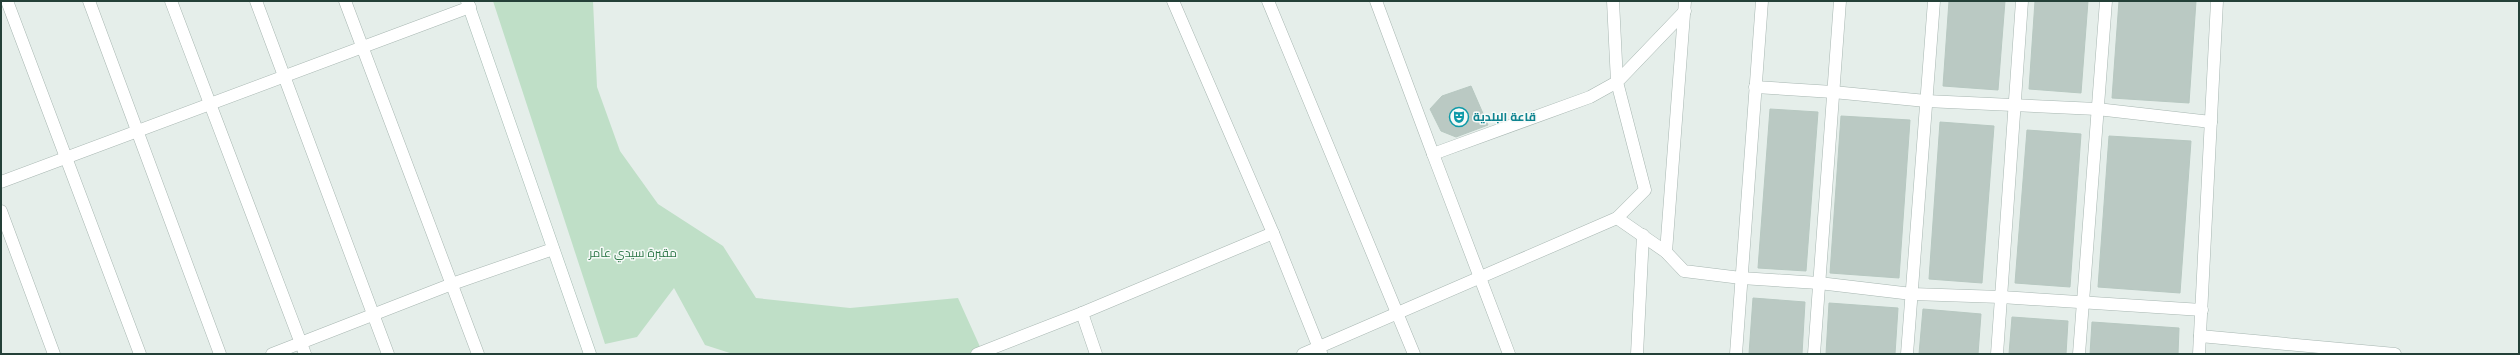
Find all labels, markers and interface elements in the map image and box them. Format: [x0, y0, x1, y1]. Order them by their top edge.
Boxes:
theatre icon: قاعة البلدية [1448, 106, 1470, 128]
place label: قاعة البلدية [1473, 110, 1536, 124]
park label: مقبرة سيدي عامر [588, 246, 677, 263]

